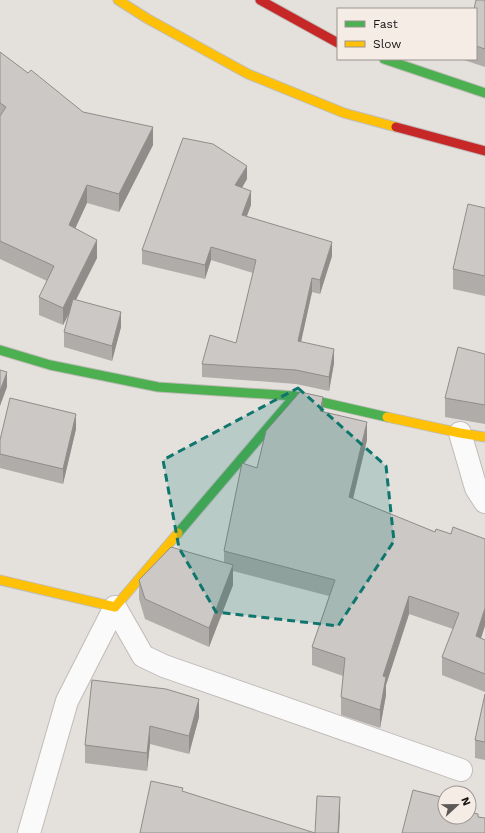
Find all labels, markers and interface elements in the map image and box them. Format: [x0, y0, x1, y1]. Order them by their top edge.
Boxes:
legend [337, 8, 477, 60]
text: Fast [373, 17, 398, 31]
text: Slow [373, 37, 401, 51]
north arrow [437, 785, 477, 825]
text: N [458, 795, 473, 808]

